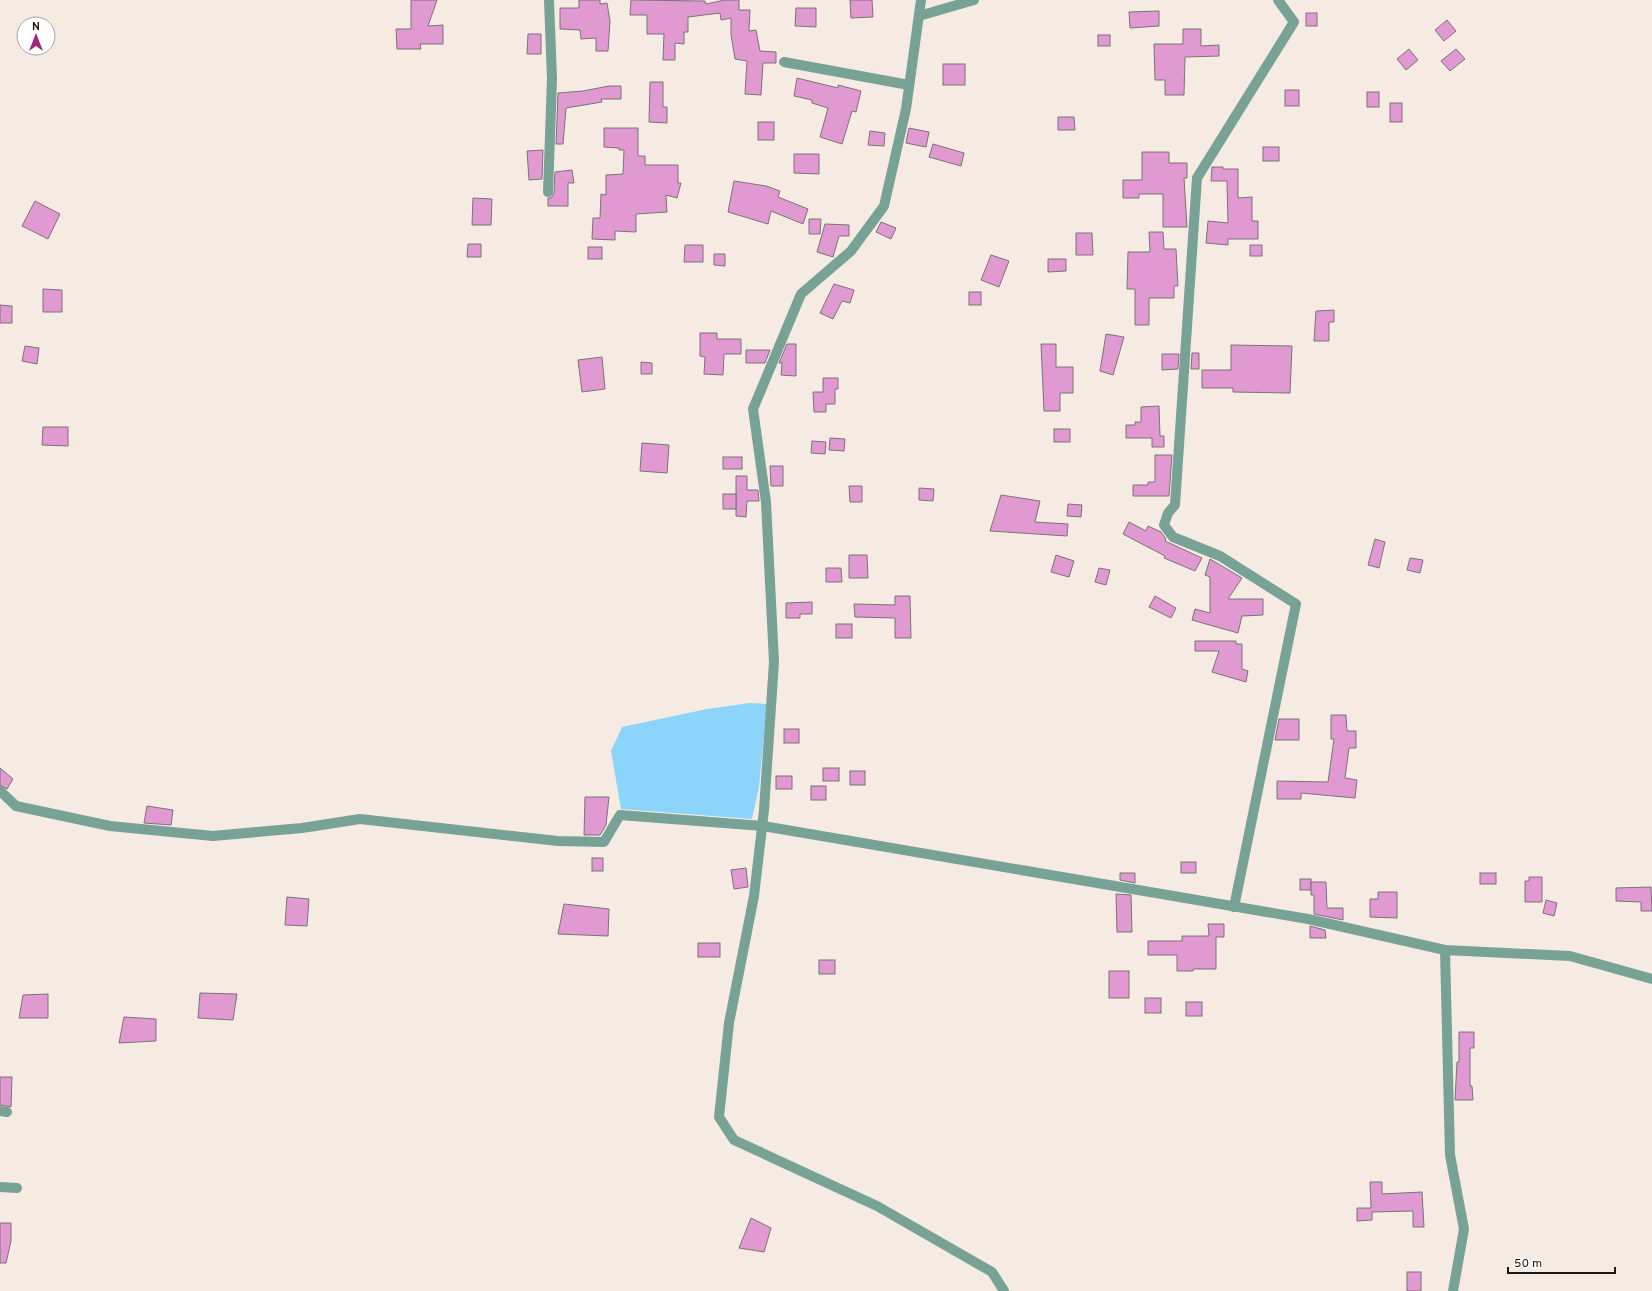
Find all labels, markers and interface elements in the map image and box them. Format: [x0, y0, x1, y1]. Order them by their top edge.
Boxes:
north arrow [16, 16, 56, 56]
text: N [32, 20, 40, 34]
scale bar [1508, 1249, 1615, 1275]
text: 50 m [1514, 1256, 1542, 1272]

